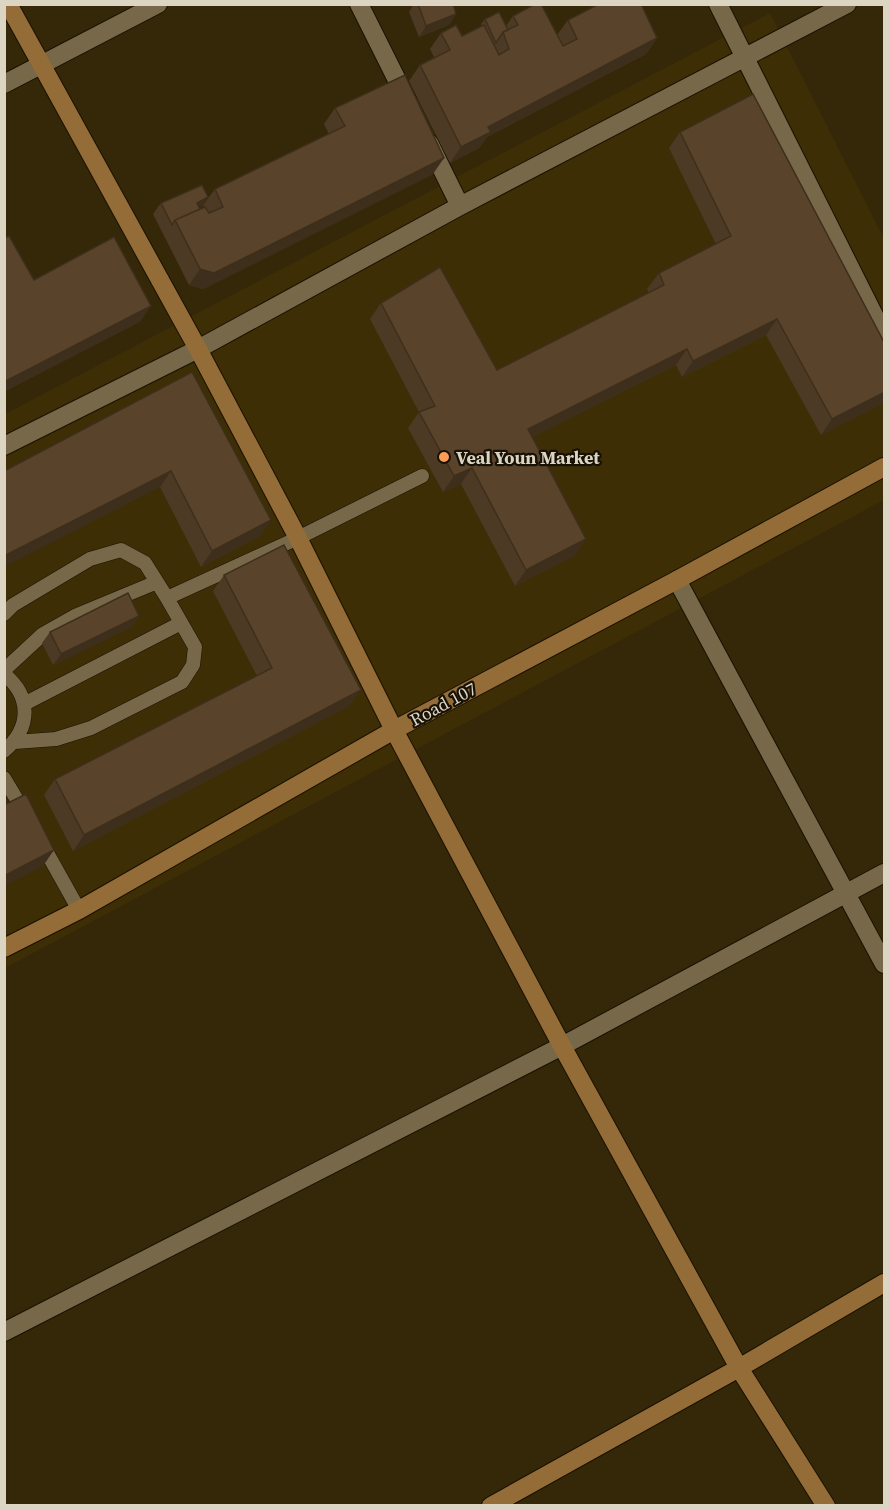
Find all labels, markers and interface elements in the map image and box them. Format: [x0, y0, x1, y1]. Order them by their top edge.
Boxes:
place label: Veal Youn Market [456, 445, 600, 470]
marker: Veal Youn Market [437, 450, 451, 464]
street label: Road 107 [405, 676, 481, 732]

